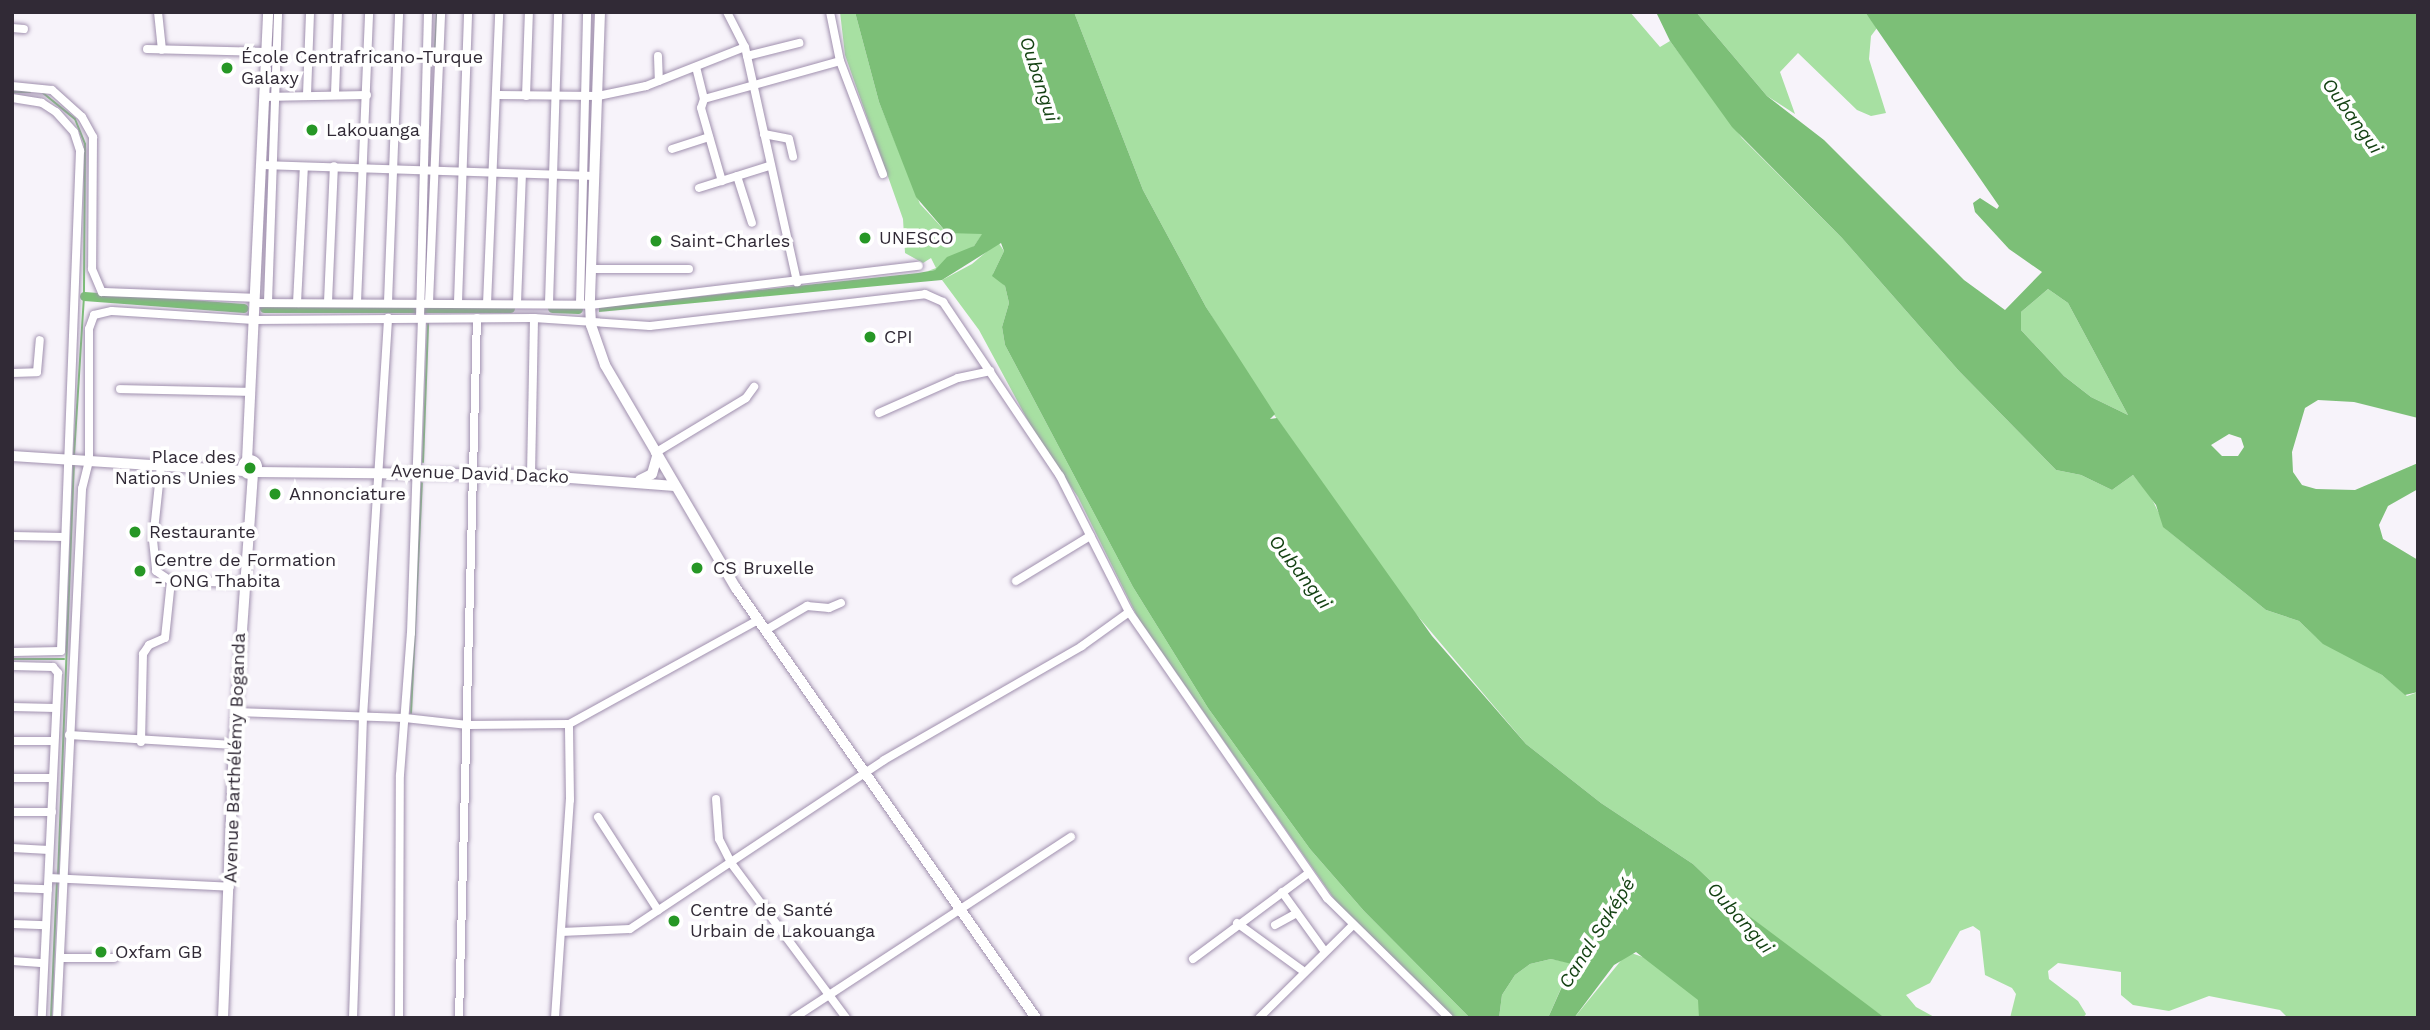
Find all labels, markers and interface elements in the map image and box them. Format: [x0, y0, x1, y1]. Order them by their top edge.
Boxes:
water label: Oubangui [1015, 34, 1063, 124]
place label: École Centrafricano-Turque Galaxy [241, 47, 483, 90]
marker: École Centrafricano-Turque Galaxy [219, 60, 235, 76]
water label: Oubangui [2317, 74, 2387, 158]
place label: Lakouanga [326, 119, 420, 141]
marker: Lakouanga [304, 122, 320, 138]
place label: UNESCO [879, 227, 954, 249]
place label: Saint-Charles [670, 230, 790, 252]
marker: UNESCO [857, 230, 873, 246]
marker: Saint-Charles [648, 233, 664, 249]
place label: CPI [884, 326, 913, 348]
marker: CPI [862, 329, 878, 345]
place label: Place des Nations Unies [115, 447, 236, 490]
marker: Place des Nations Unies [242, 460, 258, 476]
street label: Avenue David Dacko [391, 460, 569, 488]
place label: Annonciature [289, 483, 406, 505]
marker: Annonciature [267, 486, 283, 502]
place label: Restaurante [149, 521, 256, 543]
marker: Restaurante [127, 524, 143, 540]
water label: Oubangui [1264, 530, 1336, 614]
place label: Centre de Formation - ONG Thabita [154, 550, 336, 592]
place label: CS Bruxelle [713, 557, 814, 579]
marker: CS Bruxelle [687, 558, 707, 578]
marker: Centre de Formation - ONG Thabita [132, 563, 148, 579]
street label: Avenue Barthélémy Boganda [220, 632, 250, 884]
water label: Canal Saképé [1554, 873, 1640, 993]
water label: Oubangui [1702, 878, 1778, 958]
place label: Centre de Santé Urbain de Lakouanga [690, 900, 875, 942]
marker: Centre de Santé Urbain de Lakouanga [664, 911, 684, 931]
place label: Oxfam GB [115, 941, 203, 963]
marker: Oxfam GB [93, 944, 109, 960]

